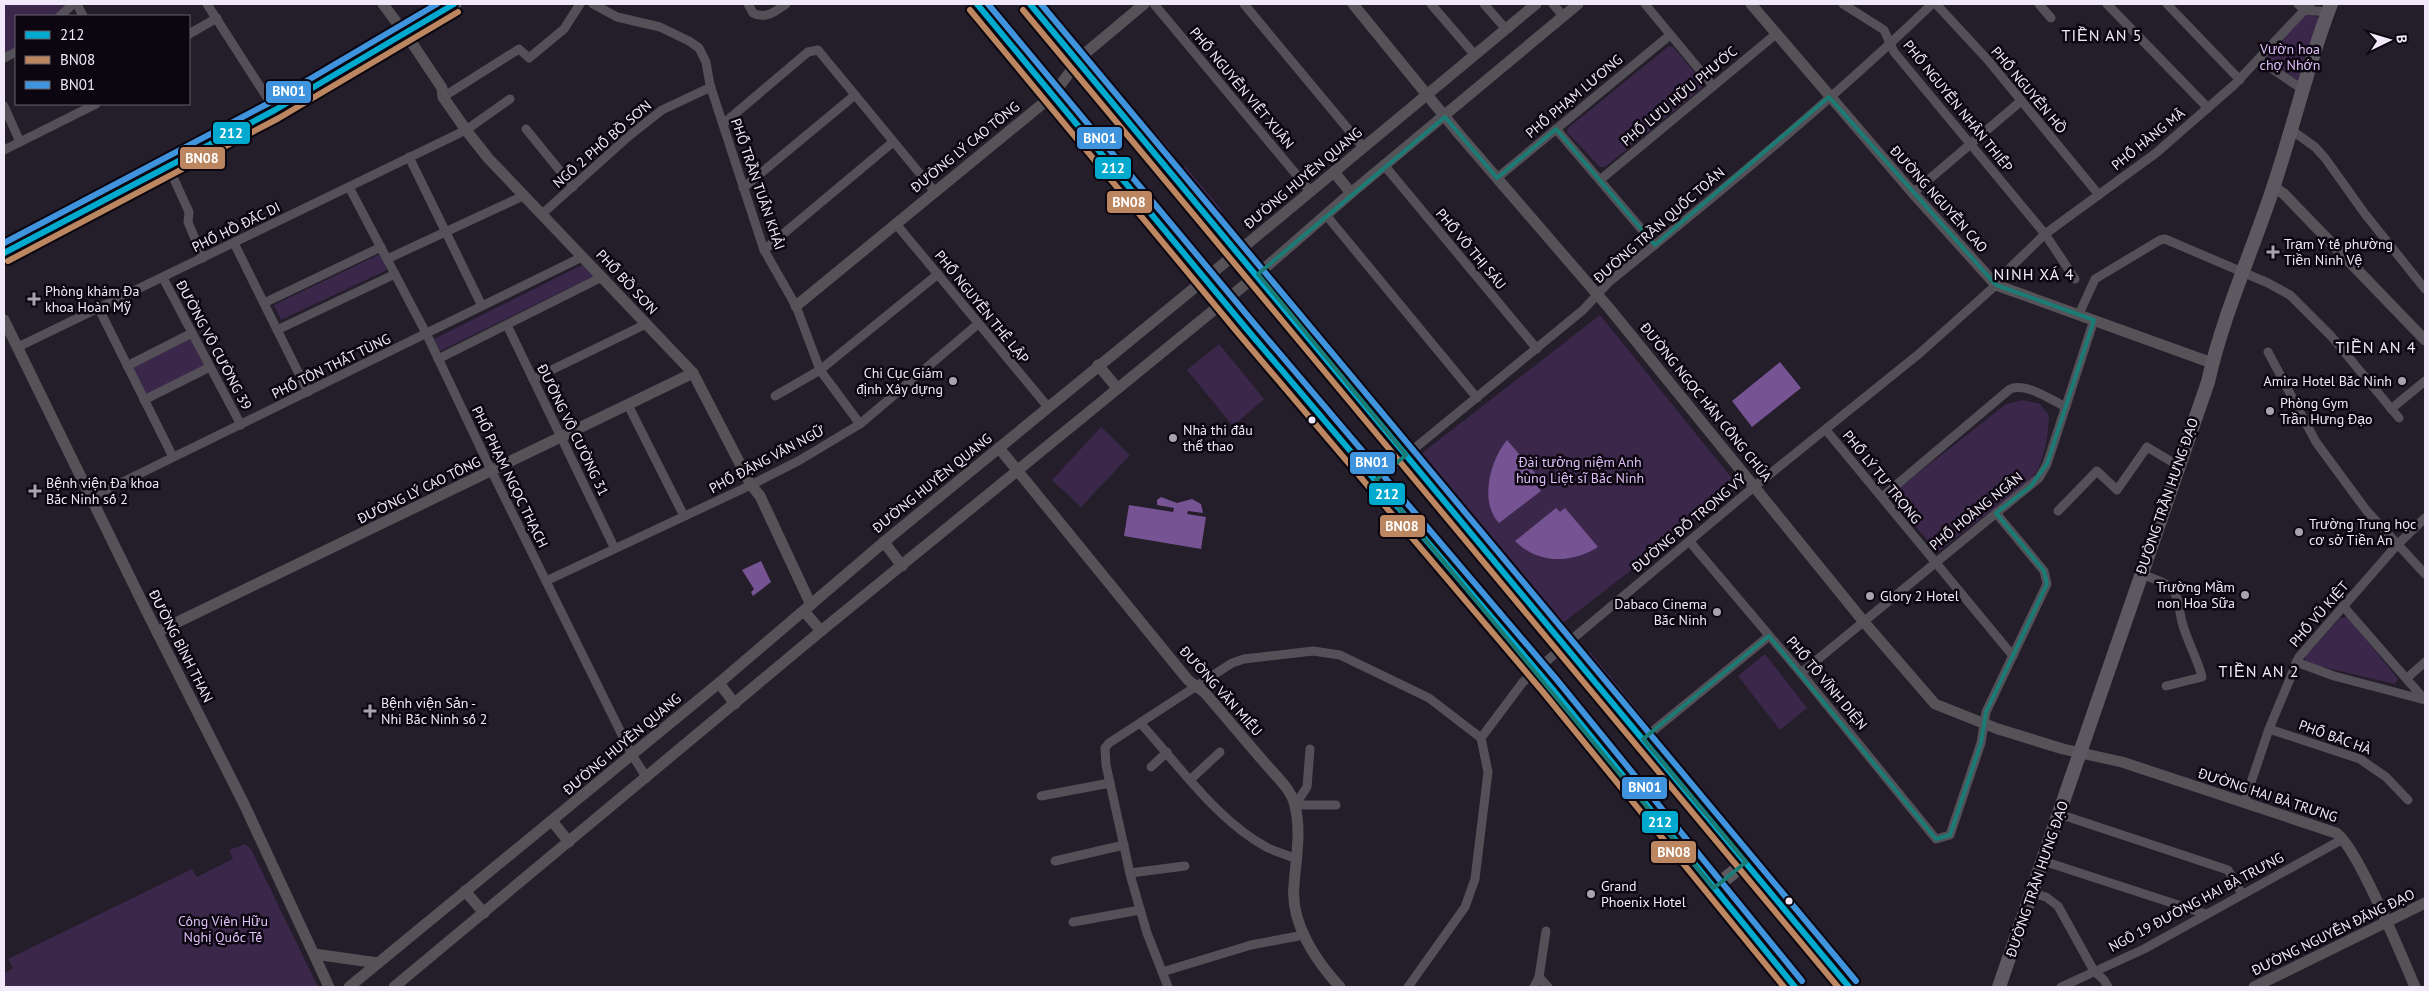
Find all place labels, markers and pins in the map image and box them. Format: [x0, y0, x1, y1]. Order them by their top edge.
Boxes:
place label: Trạm Y tế phường Tiền Ninh Vệ [2284, 235, 2393, 269]
marker: Trạm Y tế phường Tiền Ninh Vệ [2266, 245, 2280, 259]
place label: Phòng khám Đa khoa Hoàn Mỹ [45, 282, 140, 316]
marker: Phòng khám Đa khoa Hoàn Mỹ [27, 292, 41, 306]
place label: Chi Cục Giám định Xây dựng [856, 364, 943, 398]
place label: Amira Hotel Bắc Ninh [2263, 372, 2392, 390]
marker: Chi Cục Giám định Xây dựng [947, 375, 959, 387]
marker: Amira Hotel Bắc Ninh [2396, 375, 2408, 387]
place label: Phòng Gym Trần Hưng Đạo [2280, 394, 2372, 428]
marker: Phòng Gym Trần Hưng Đạo [2264, 405, 2276, 417]
unlabelled marker [1307, 415, 1317, 425]
place label: Nhà thi đấu thể thao [1183, 421, 1253, 455]
marker: Nhà thi đấu thể thao [1167, 432, 1179, 444]
place label: Bệnh viện Đa khoa Bắc Ninh số 2 [46, 474, 159, 508]
marker: Bệnh viện Đa khoa Bắc Ninh số 2 [28, 484, 42, 498]
place label: Trường Trung học cơ sở Tiền An [2309, 515, 2416, 549]
marker: Trường Trung học cơ sở Tiền An [2293, 526, 2305, 538]
place label: Trường Mầm non Hoa Sữa [2156, 578, 2235, 612]
place label: Glory 2 Hotel [1880, 587, 1959, 605]
marker: Trường Mầm non Hoa Sữa [2239, 589, 2251, 601]
marker: Glory 2 Hotel [1864, 590, 1876, 602]
place label: Dabaco Cinema Bắc Ninh [1614, 595, 1707, 629]
marker: Dabaco Cinema Bắc Ninh [1711, 606, 1723, 618]
place label: Bệnh viện Sản - Nhi Bắc Ninh số 2 [381, 694, 487, 728]
marker: Bệnh viện Sản - Nhi Bắc Ninh số 2 [363, 704, 377, 718]
place label: Grand Phoenix Hotel [1601, 877, 1686, 911]
marker: Grand Phoenix Hotel [1585, 888, 1597, 900]
unlabelled marker [1784, 896, 1794, 906]

